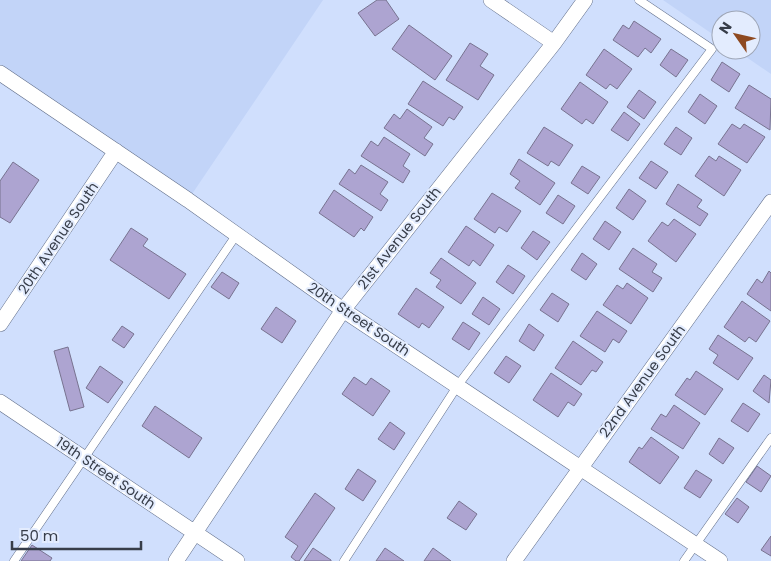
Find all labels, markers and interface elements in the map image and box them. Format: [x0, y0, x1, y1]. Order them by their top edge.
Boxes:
north arrow [711, 10, 761, 60]
text: N [714, 18, 736, 38]
street label: 20th Avenue South [13, 178, 103, 298]
street label: 21st Avenue South [353, 183, 445, 293]
street label: 20th Street South [304, 277, 414, 361]
street label: 22nd Avenue South [594, 321, 690, 441]
street label: 19th Street South [52, 432, 160, 514]
scale bar [12, 518, 141, 550]
text: 50 m [20, 525, 58, 546]

